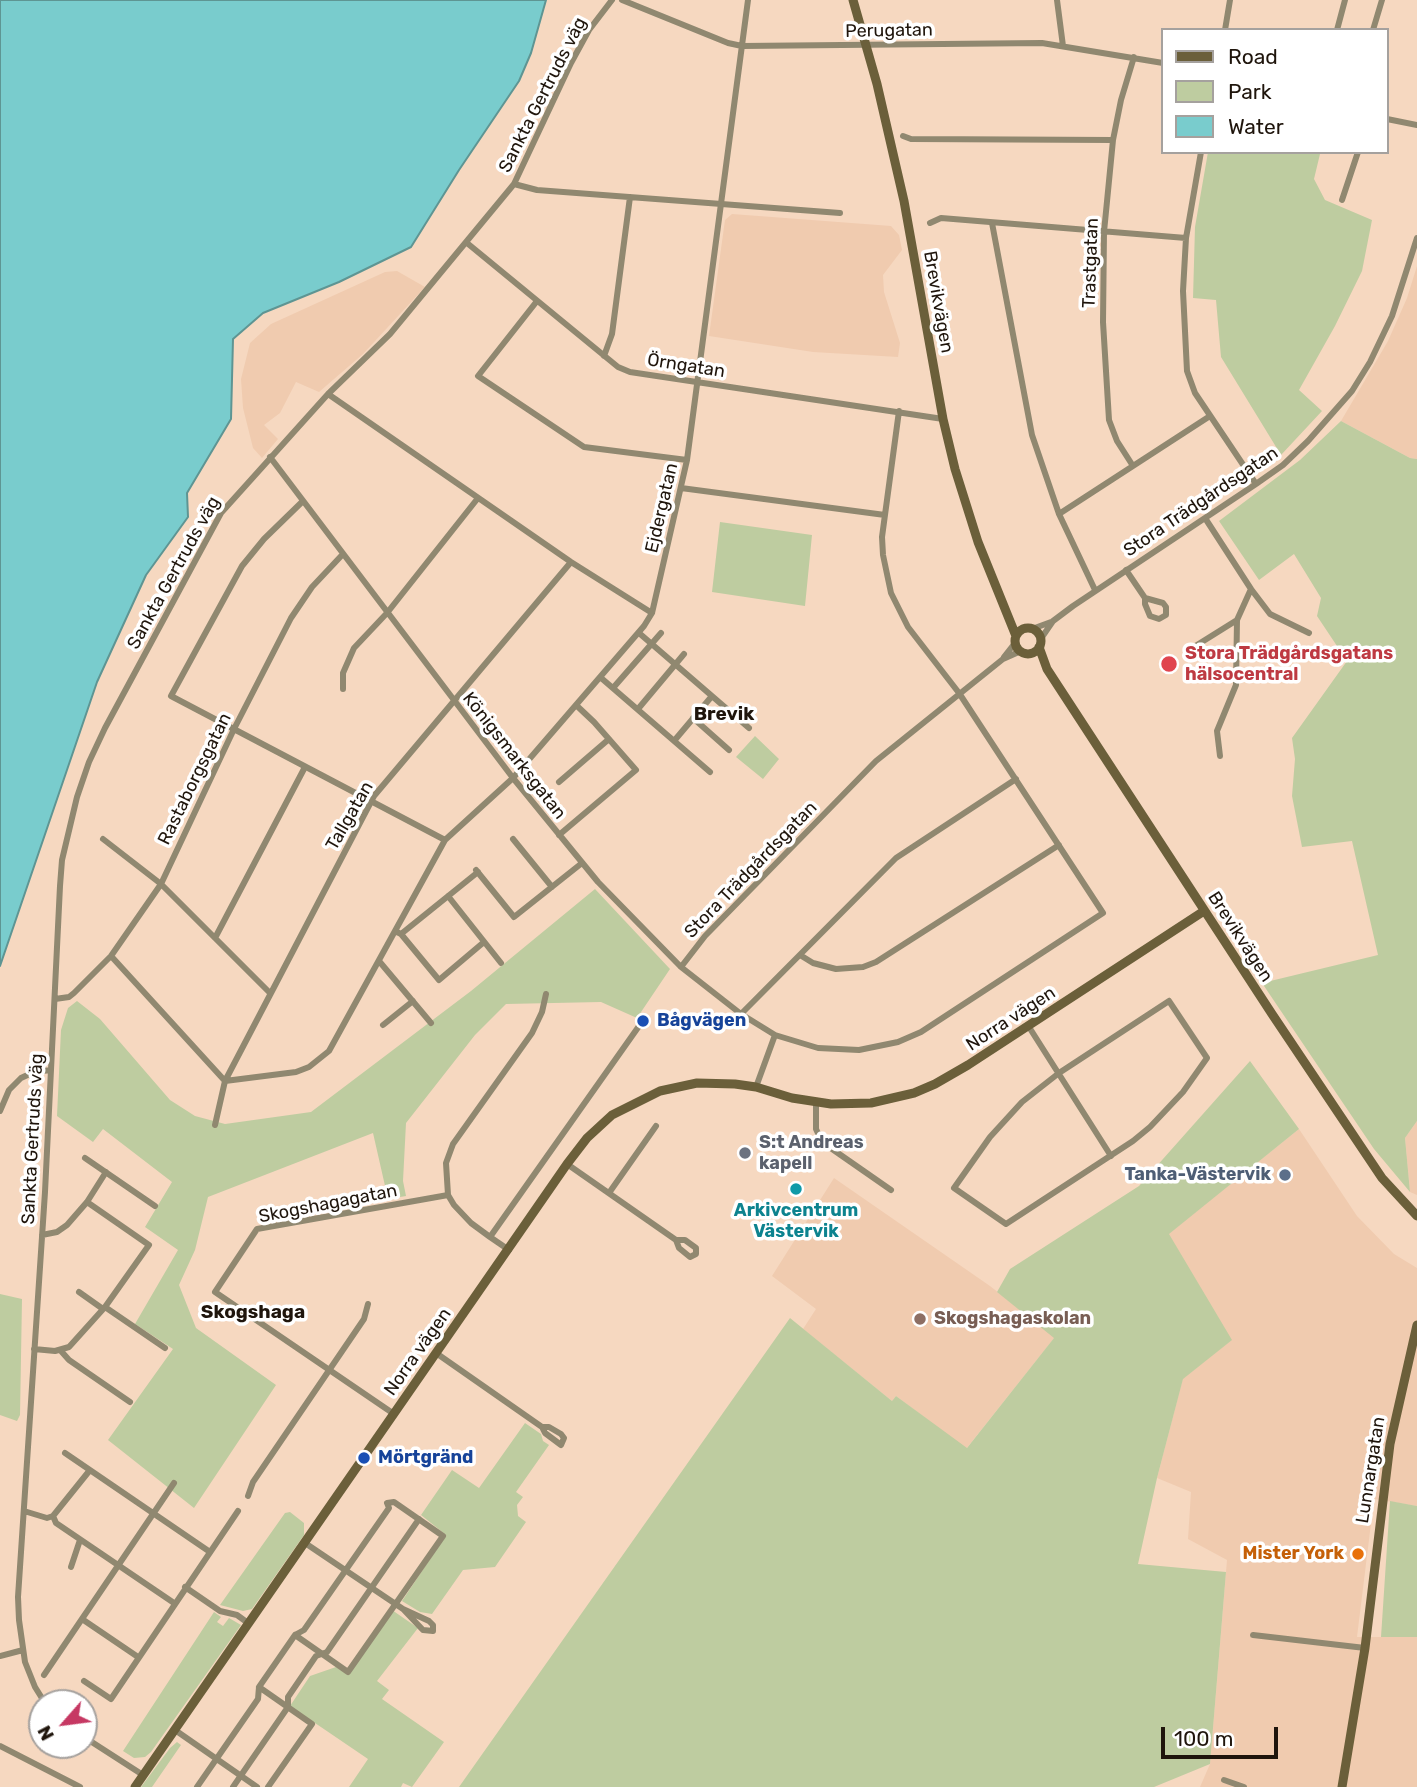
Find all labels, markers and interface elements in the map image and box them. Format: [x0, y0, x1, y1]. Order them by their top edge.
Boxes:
street label: Sankta Gertruds väg [495, 14, 591, 176]
street label: Perugatan [845, 19, 933, 43]
legend [1162, 28, 1389, 154]
text: Road [1228, 44, 1278, 69]
text: Park [1228, 79, 1272, 104]
text: Water [1228, 114, 1284, 139]
street label: Trastgatan [1079, 218, 1103, 308]
street label: Brevikvägen [918, 249, 958, 355]
street label: Örngatan [646, 349, 726, 383]
street label: Stora Trädgårdsgatan [1120, 442, 1282, 562]
street label: Ejdergatan [641, 461, 683, 555]
street label: Sankta Gertruds väg [123, 493, 225, 653]
place label: Stora Trädgårdsgatans hälsocentral [1185, 643, 1393, 686]
marker: Stora Trädgårdsgatans hälsocentral [1159, 654, 1179, 674]
street label: Königsmarksgatan [458, 688, 570, 824]
district label: Brevik [694, 704, 754, 726]
street label: Rastaborgsgatan [154, 710, 236, 848]
street label: Tallgatan [322, 778, 378, 854]
street label: Stora Trädgårdsgatan [680, 797, 822, 943]
street label: Brevikvägen [1203, 888, 1277, 986]
street label: Norra vägen [962, 982, 1060, 1056]
place label: Bågvägen [657, 1010, 746, 1032]
marker: Bågvägen [635, 1013, 651, 1029]
street label: Sankta Gertruds väg [18, 1053, 48, 1225]
place label: S:t Andreas kapell [759, 1132, 864, 1174]
marker: S:t Andreas kapell [737, 1145, 753, 1161]
place label: Tanka-Västervik [1125, 1164, 1271, 1186]
marker: Tanka-Västervik [1277, 1167, 1293, 1183]
street label: Skogshagagatan [257, 1180, 399, 1228]
marker: Arkivcentrum Västervik [788, 1181, 804, 1197]
place label: Arkivcentrum Västervik [734, 1200, 858, 1242]
district label: Skogshaga [201, 1302, 305, 1324]
street label: Norra vägen [380, 1304, 456, 1400]
place label: Skogshagaskolan [934, 1308, 1091, 1330]
marker: Skogshagaskolan [912, 1311, 928, 1327]
street label: Lunnargatan [1352, 1415, 1390, 1525]
place label: Mörtgränd [378, 1447, 473, 1469]
marker: Mörtgränd [356, 1450, 372, 1466]
place label: Mister York [1243, 1543, 1344, 1565]
marker: Mister York [1350, 1546, 1366, 1562]
north arrow [28, 1689, 98, 1759]
scale bar [1165, 1714, 1282, 1758]
text: N [32, 1722, 59, 1745]
text: 100 m [1174, 1726, 1233, 1751]

